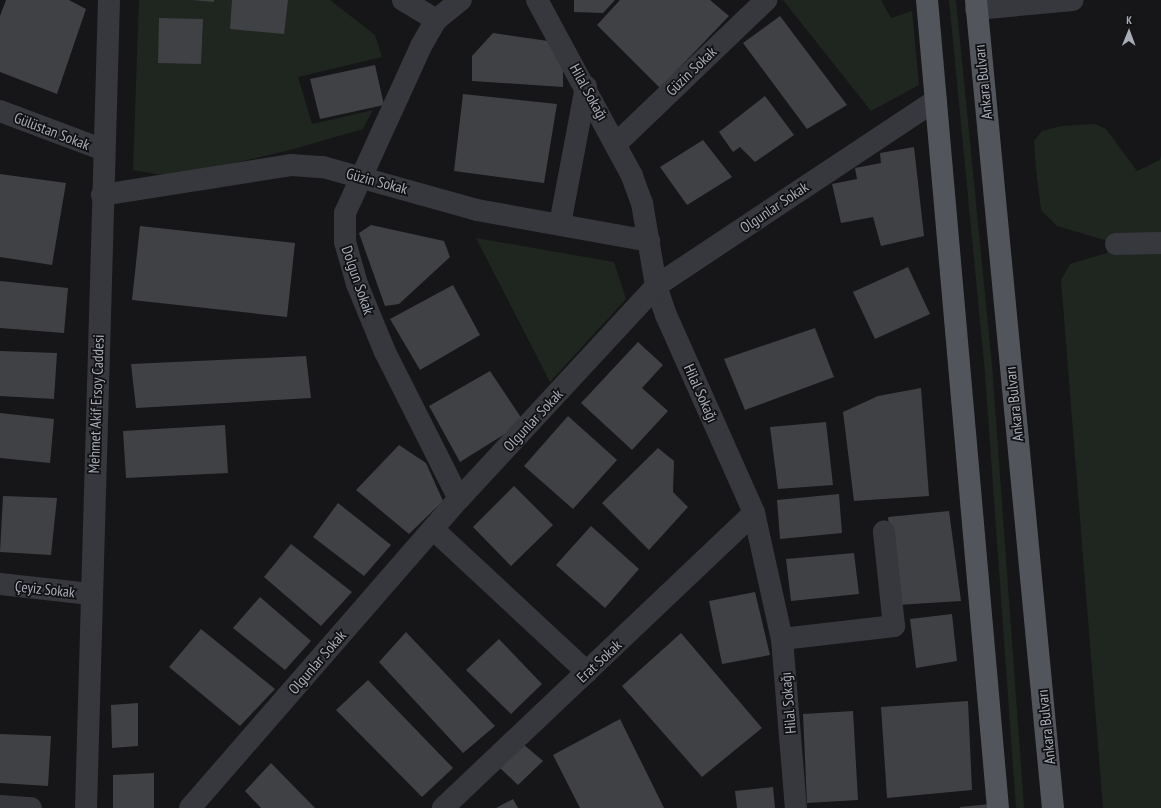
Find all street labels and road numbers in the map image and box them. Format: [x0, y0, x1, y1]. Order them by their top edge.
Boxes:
street label: Güzin Sokak [662, 43, 720, 99]
street label: Ankara Bulvarı [970, 44, 996, 120]
street label: Hilal Sokağı [566, 61, 612, 123]
street label: Gülüstan Sokak [12, 108, 92, 154]
street label: Güzin Sokak [344, 164, 410, 198]
street label: Olgunlar Sokak [736, 178, 812, 236]
street label: Dolgun Sokak [338, 243, 378, 317]
street label: Mehmet Akif Ersoy Caddesi [85, 334, 107, 474]
street label: Hilal Sokağı [680, 361, 722, 425]
street label: Ankara Bulvarı [1001, 366, 1027, 442]
street label: Olgunlar Sokak [500, 385, 566, 455]
street label: Çeyiz Sokak [14, 577, 76, 601]
street label: Olgunlar Sokak [284, 626, 350, 698]
street label: Erat Sokak [573, 636, 625, 686]
street label: Hilal Sokağı [776, 671, 800, 735]
street label: Ankara Bulvarı [1033, 689, 1059, 765]

